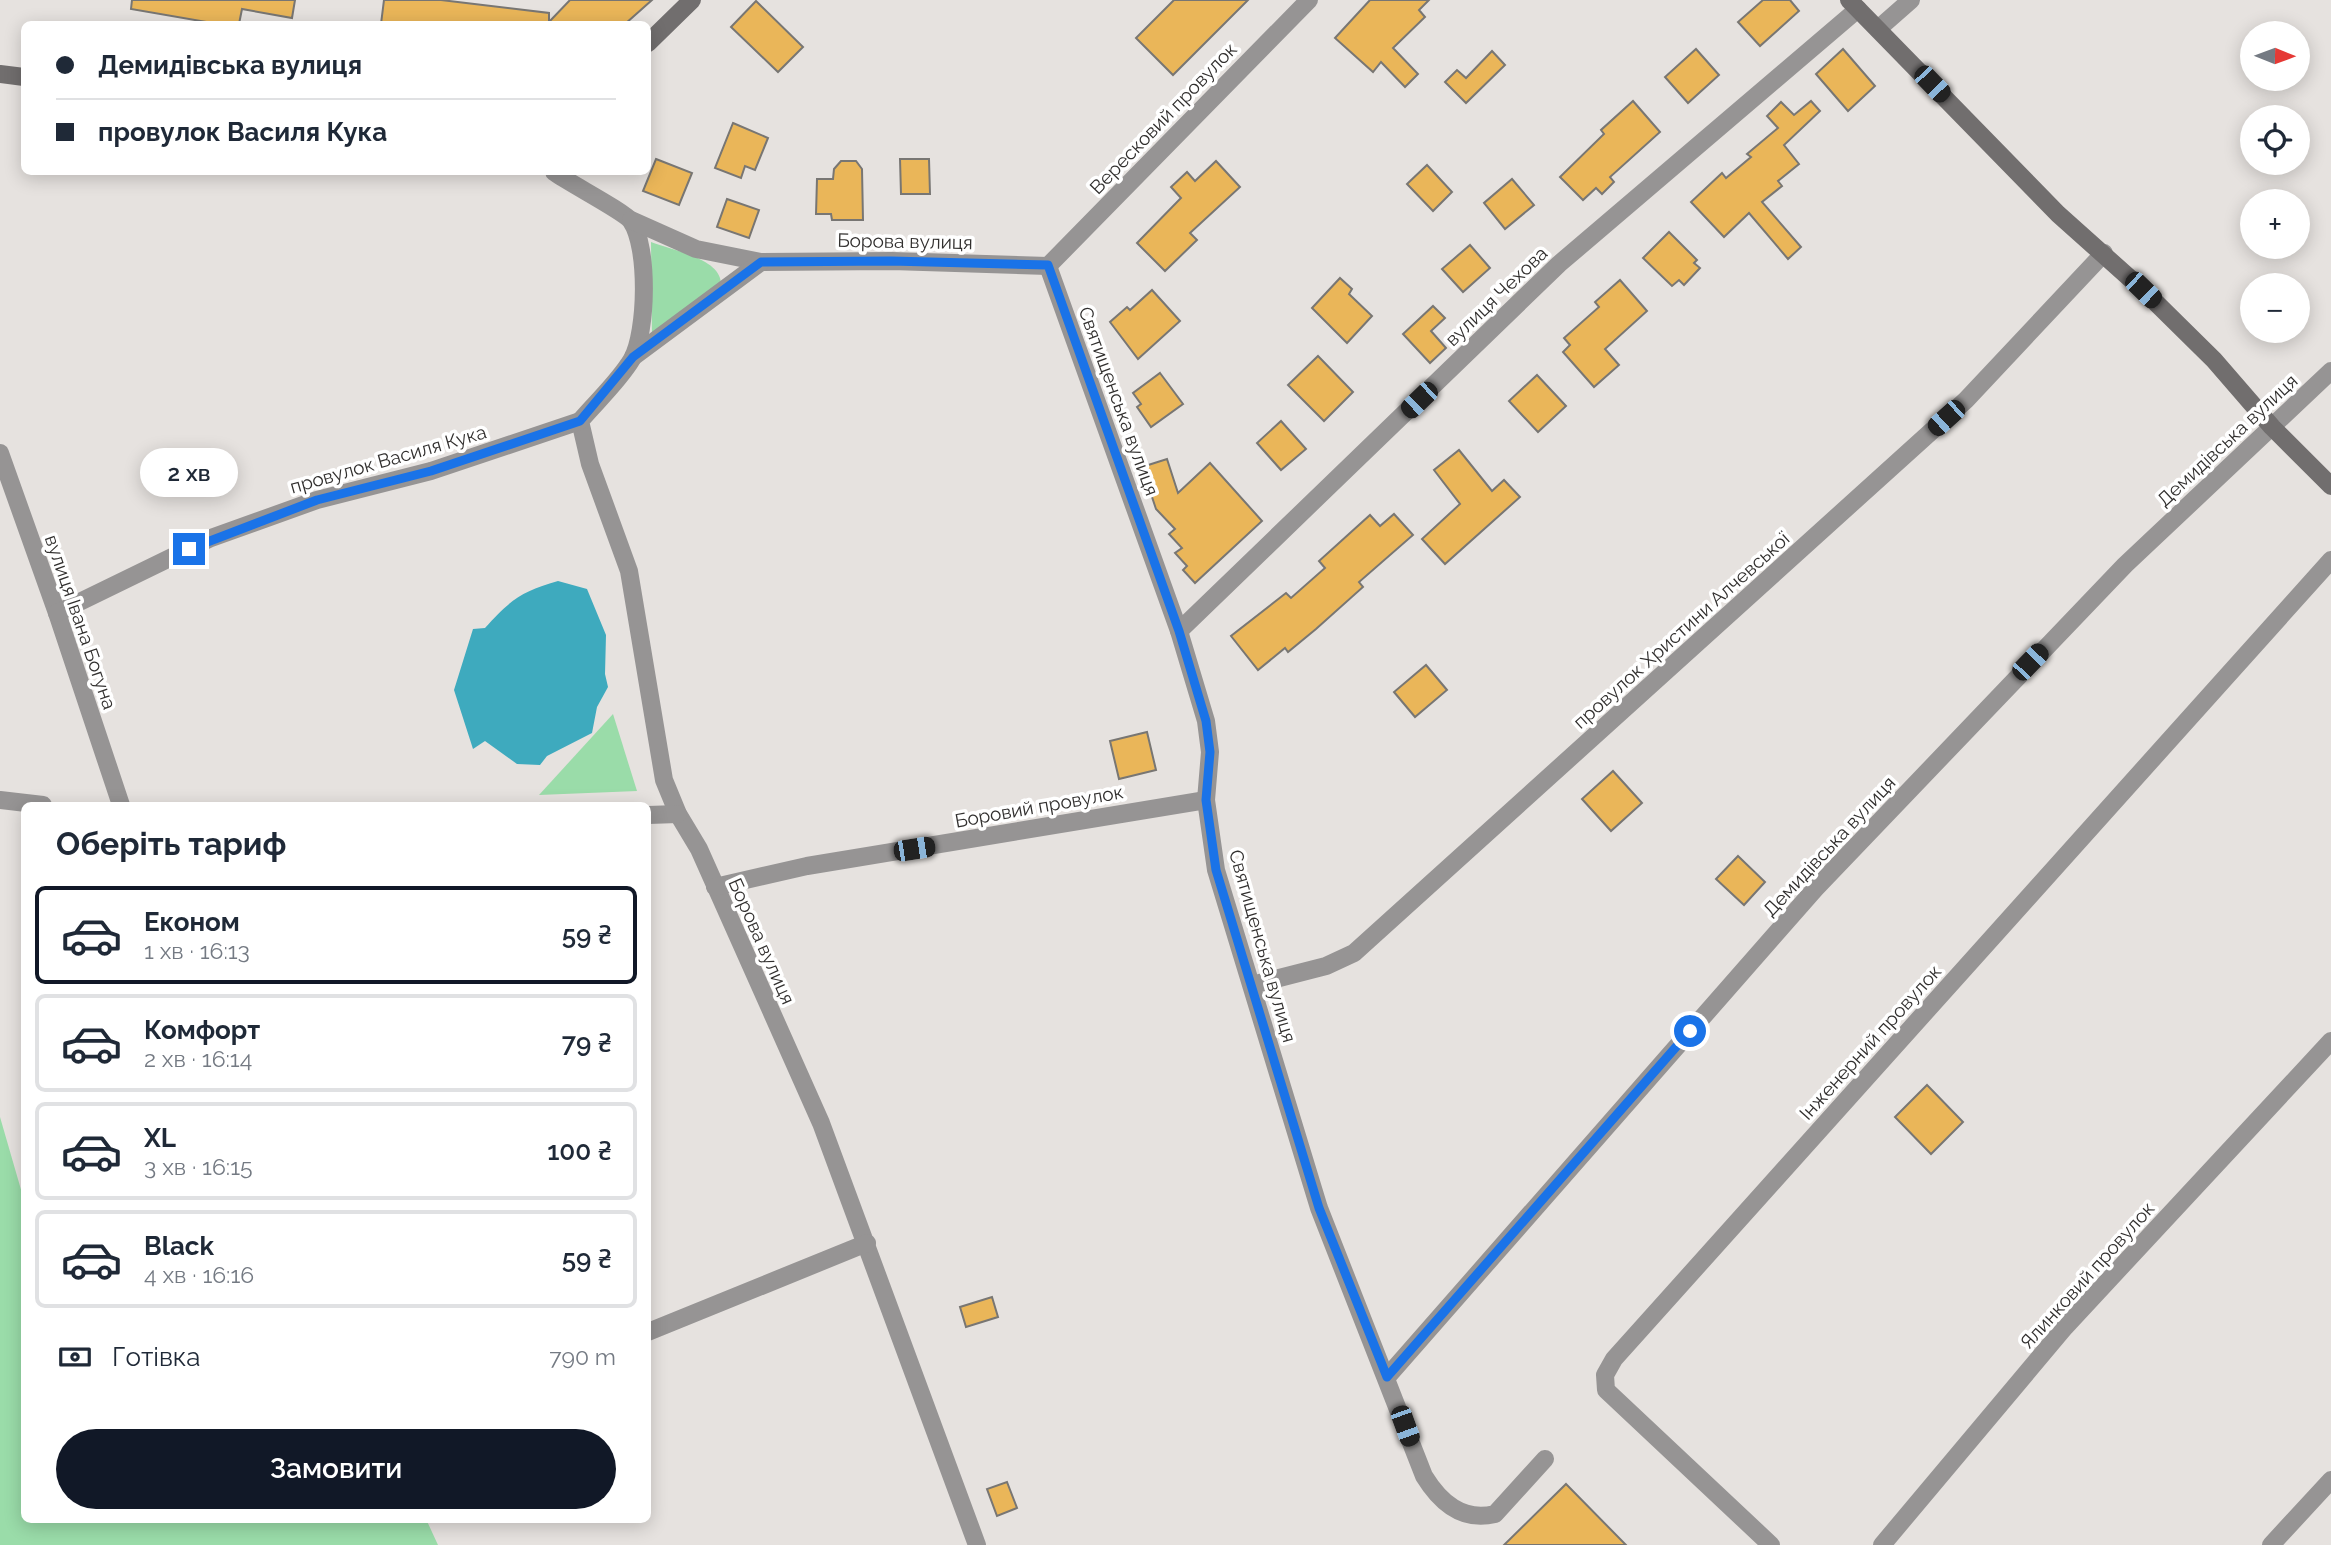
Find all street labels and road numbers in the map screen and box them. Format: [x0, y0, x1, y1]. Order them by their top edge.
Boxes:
street label: Вересковий провулок [1085, 38, 1241, 198]
street label: Борова вулиця [837, 229, 973, 253]
street label: вулиця Чехова [1441, 242, 1551, 350]
street label: Святищенська вулиця [1075, 304, 1163, 498]
street label: Демидівська вулиця [2152, 369, 2302, 511]
street label: провулок Василя Кука [287, 420, 489, 498]
street label: провулок Христини Алчевської [1569, 527, 1794, 733]
street label: вулиця Івана Богуна [41, 532, 121, 712]
street label: Демидівська вулиця [1758, 771, 1900, 921]
street label: Боровий провулок [953, 780, 1125, 832]
street label: Святищенська вулиця [1225, 847, 1301, 1045]
street label: Борова вулиця [724, 875, 800, 1007]
street label: Інженерний провулок [1795, 960, 1945, 1124]
street label: Ялинковий провулок [2015, 1197, 2159, 1353]

